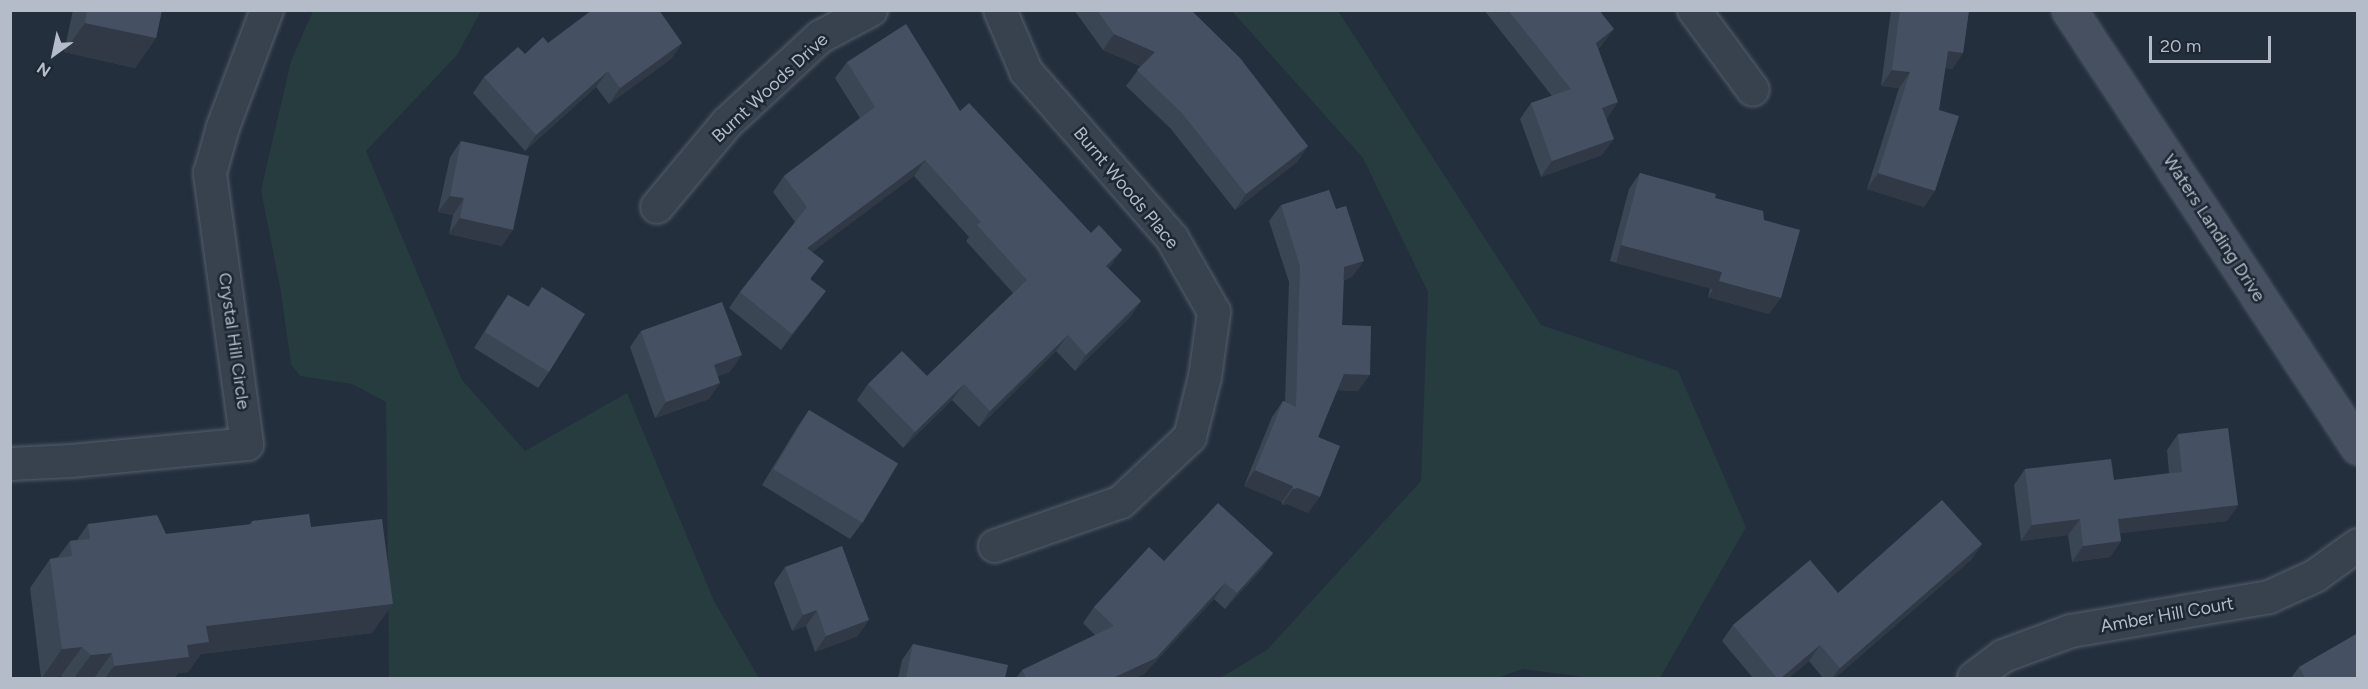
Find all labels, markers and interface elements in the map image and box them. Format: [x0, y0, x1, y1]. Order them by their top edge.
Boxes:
north arrow [24, 24, 84, 84]
scale bar [2152, 24, 2274, 62]
street label: Burnt Woods Drive [707, 29, 833, 147]
text: 20 m [2160, 35, 2201, 57]
text: N [34, 58, 54, 81]
street label: Burnt Woods Place [1069, 123, 1183, 253]
street label: Waters Landing Drive [2158, 150, 2270, 306]
street label: Crystal Hill Circle [214, 271, 254, 411]
street label: Amber Hill Court [2099, 593, 2235, 637]

